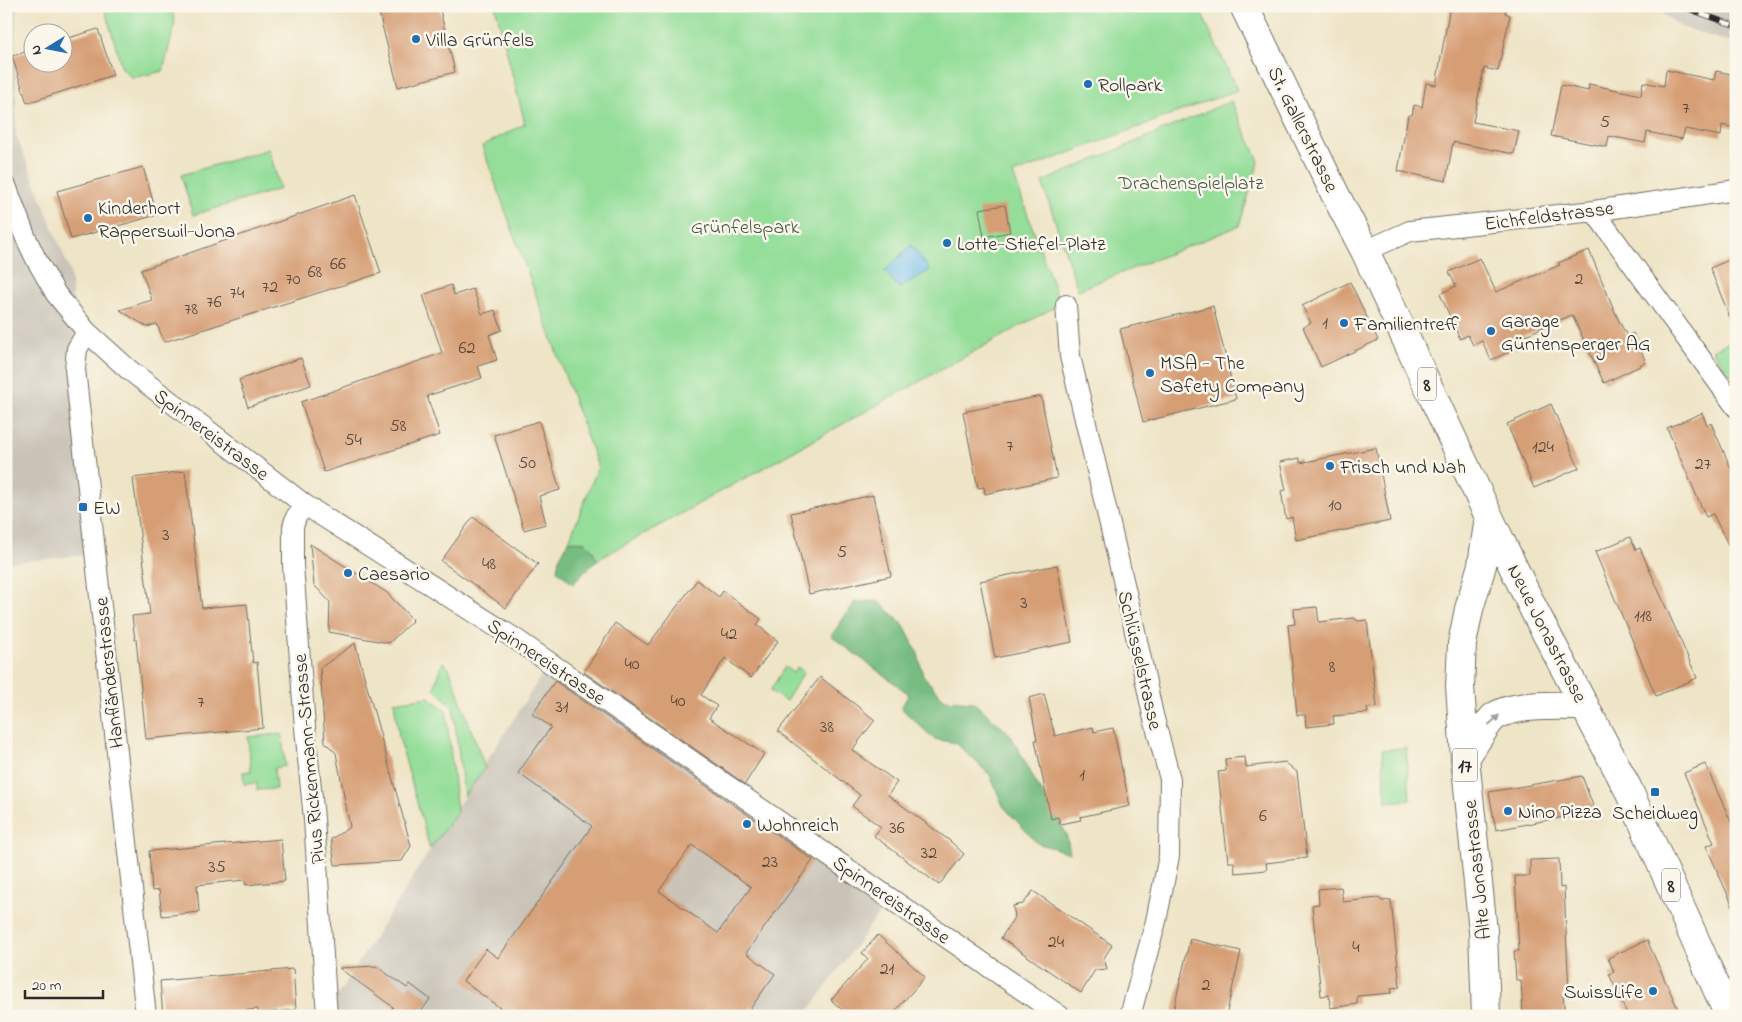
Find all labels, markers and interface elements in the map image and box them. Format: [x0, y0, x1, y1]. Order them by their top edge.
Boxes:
north arrow [22, 22, 72, 72]
place label: Villa Grünfels [425, 27, 534, 56]
marker: Villa Grünfels [410, 33, 422, 45]
text: N [26, 44, 48, 56]
street label: St. Gallerstrasse [1259, 62, 1345, 198]
place label: Rollpark [1098, 72, 1162, 101]
marker: Rollpark [1082, 78, 1094, 90]
house number: 7 [1682, 96, 1690, 122]
house number: 5 [1600, 110, 1610, 136]
park label: Drachenspielplatz [1117, 170, 1264, 199]
place label: Kinderhort Rapperswil-Jona [98, 195, 235, 247]
street label: Eichfeldstrasse [1483, 195, 1616, 240]
marker: Kinderhort Rapperswil-Jona [82, 212, 94, 224]
park label: Grünfelspark [691, 214, 799, 243]
place label: Lotte-Stiefel-Platz [957, 231, 1106, 260]
marker: Lotte-Stiefel-Platz [941, 237, 953, 249]
house number: 66 [330, 252, 346, 278]
house number: 68 [308, 260, 323, 286]
house number: 70 [285, 267, 301, 293]
house number: 2 [1575, 267, 1584, 293]
house number: 72 [262, 275, 278, 301]
house number: 74 [230, 281, 245, 307]
house number: 76 [206, 290, 222, 316]
house number: 78 [184, 297, 198, 323]
place label: Garage Güntensperger AG [1501, 308, 1651, 361]
house number: 1 [1322, 311, 1328, 337]
place label: Familientreff [1353, 311, 1460, 340]
marker: Familientreff [1338, 317, 1350, 329]
marker: Garage Güntensperger AG [1485, 325, 1497, 337]
house number: 62 [459, 336, 475, 362]
place label: MSA - The Safety Company [1160, 350, 1304, 402]
marker: MSA - The Safety Company [1144, 367, 1156, 379]
road number: 8 [1418, 368, 1436, 400]
street label: Spinnereistrasse [147, 383, 274, 489]
house number: 58 [389, 414, 407, 440]
house number: 54 [344, 428, 362, 454]
house number: 7 [1006, 434, 1014, 460]
house number: 124 [1532, 435, 1555, 461]
house number: 50 [518, 451, 536, 477]
house number: 27 [1695, 452, 1712, 478]
place label: Frisch und Nah [1339, 454, 1466, 483]
marker: Frisch und Nah [1324, 460, 1336, 472]
house number: 10 [1328, 493, 1342, 519]
place label: EW [93, 495, 121, 524]
marker: EW [77, 501, 89, 513]
house number: 3 [162, 523, 170, 549]
house number: 5 [837, 540, 847, 566]
house number: 48 [482, 552, 496, 578]
street label: Neue Jonastrasse [1498, 560, 1593, 708]
place label: Caesario [358, 561, 430, 590]
marker: Caesario [342, 567, 354, 579]
street label: Schlüsselstrasse [1108, 588, 1169, 733]
house number: 3 [1020, 591, 1028, 617]
street label: Hanfländerstrasse [88, 596, 133, 750]
house number: 118 [1634, 604, 1652, 630]
street label: Spinnereistrasse [480, 612, 611, 714]
house number: 42 [721, 622, 737, 648]
street label: Pius Rickenmann-Strasse [287, 652, 334, 865]
house number: 40 [624, 652, 640, 678]
house number: 8 [1329, 655, 1336, 681]
house number: 40 [670, 689, 686, 715]
house number: 7 [197, 690, 205, 716]
house number: 31 [555, 695, 569, 721]
one-way arrow [1488, 714, 1500, 726]
house number: 38 [820, 715, 834, 741]
road number: 17 [1452, 748, 1478, 782]
house number: 1 [1079, 763, 1085, 789]
marker: Scheidweg [1649, 786, 1661, 798]
street label: Alte Jonastrasse [1457, 798, 1500, 941]
place label: Nino Pizza [1518, 799, 1602, 828]
place label: Scheidweg [1612, 800, 1698, 830]
house number: 6 [1259, 804, 1267, 830]
marker: Nino Pizza [1502, 805, 1514, 817]
place label: Wohnreich [757, 812, 839, 841]
house number: 36 [889, 816, 905, 842]
marker: Wohnreich [741, 818, 753, 830]
house number: 32 [921, 841, 937, 867]
house number: 23 [762, 850, 778, 876]
street label: Spinnereistrasse [826, 850, 955, 953]
house number: 35 [208, 855, 226, 881]
road number: 8 [1662, 868, 1680, 902]
house number: 24 [1048, 930, 1065, 956]
house number: 4 [1352, 935, 1360, 961]
house number: 21 [880, 957, 895, 983]
scale bar [25, 967, 102, 999]
house number: 2 [1202, 973, 1211, 999]
text: 20 m [32, 975, 62, 997]
place label: SwissLife [1564, 979, 1643, 1008]
marker: SwissLife [1647, 985, 1659, 997]

